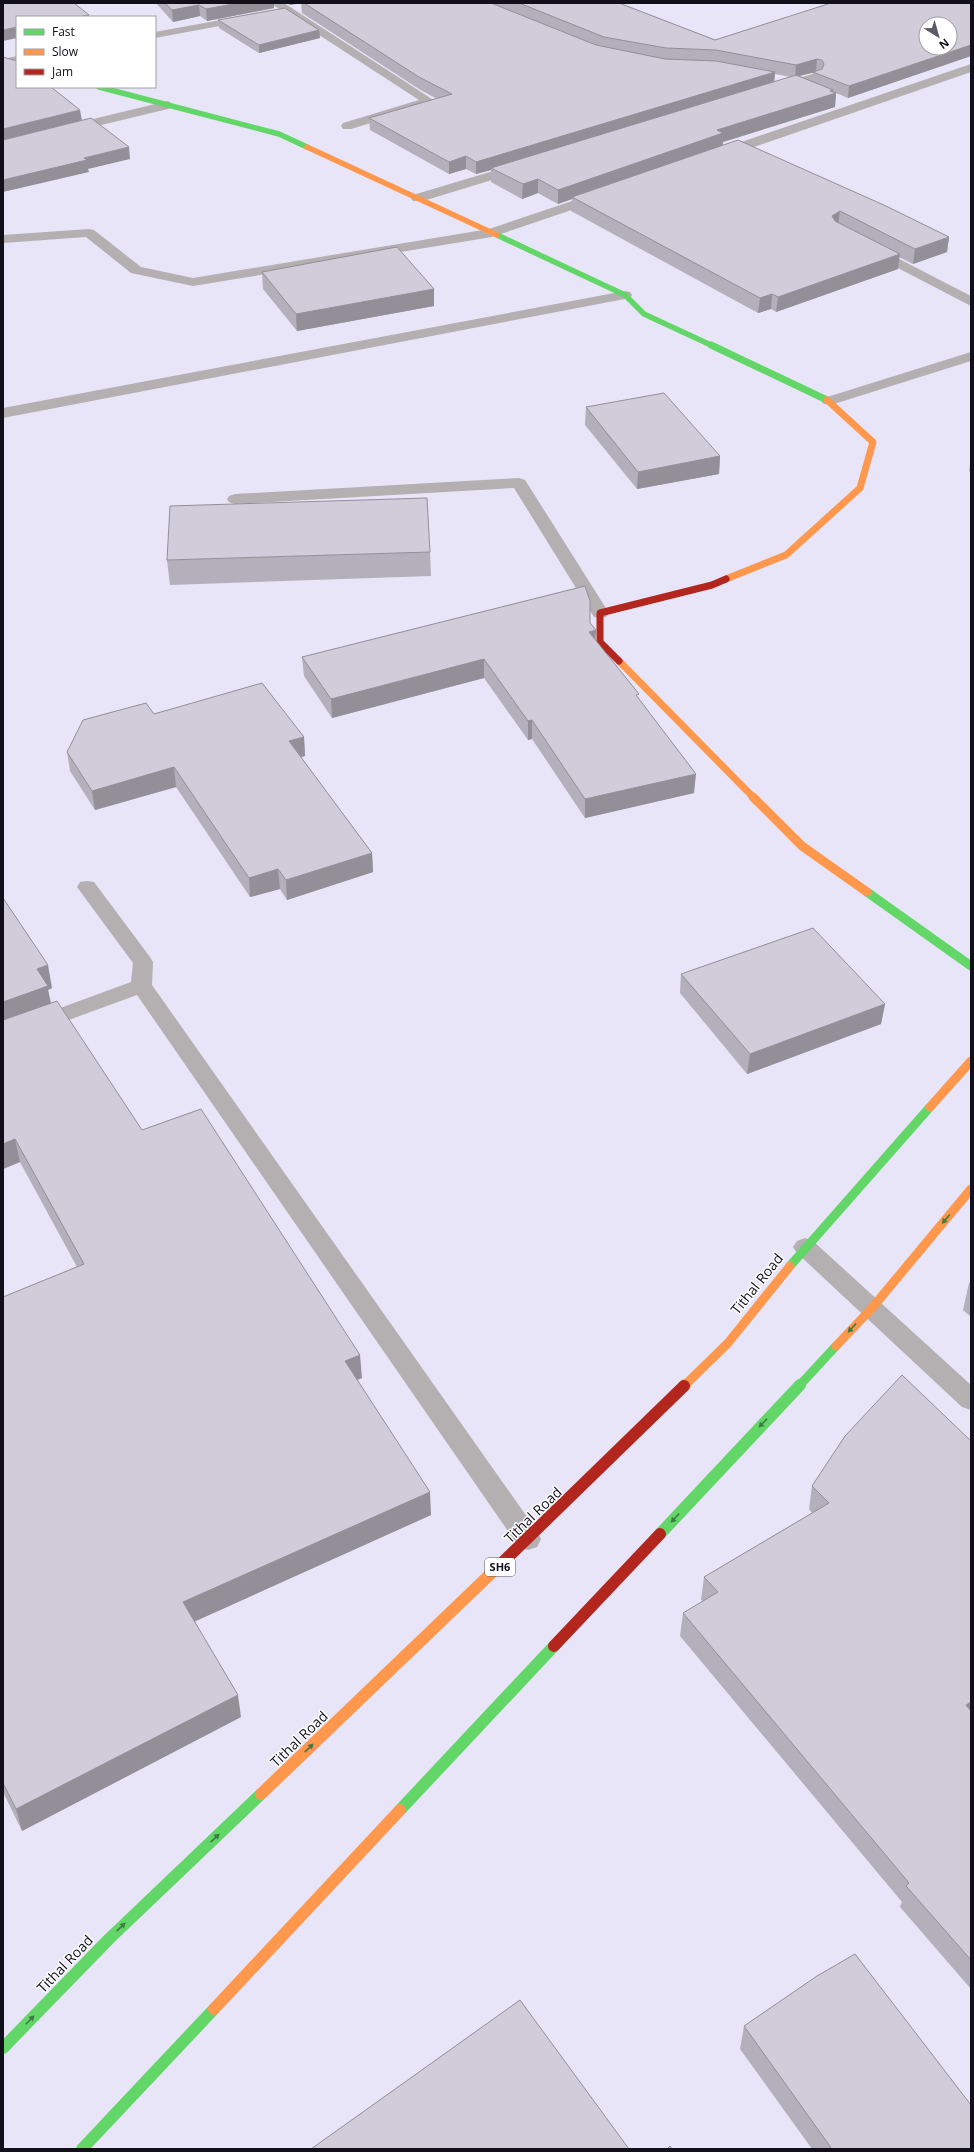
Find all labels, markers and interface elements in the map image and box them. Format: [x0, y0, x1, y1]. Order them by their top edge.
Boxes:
legend [16, 16, 156, 88]
north arrow [918, 16, 958, 56]
text: Fast [52, 23, 75, 40]
text: N [936, 36, 952, 53]
text: Slow [52, 43, 79, 60]
text: Jam [51, 63, 73, 80]
one-way arrow [941, 1213, 950, 1224]
street label: Tithal Road [726, 1249, 787, 1318]
one-way arrow [848, 1323, 857, 1333]
one-way arrow [759, 1418, 768, 1428]
street label: Tithal Road [500, 1482, 566, 1547]
one-way arrow [670, 1513, 679, 1523]
road number: SH6 [485, 1558, 515, 1576]
street label: Tithal Road [266, 1706, 332, 1771]
one-way arrow [304, 1743, 314, 1753]
one-way arrow [210, 1833, 220, 1843]
one-way arrow [116, 1923, 126, 1932]
street label: Tithal Road [32, 1931, 97, 1997]
one-way arrow [25, 2015, 35, 2025]

